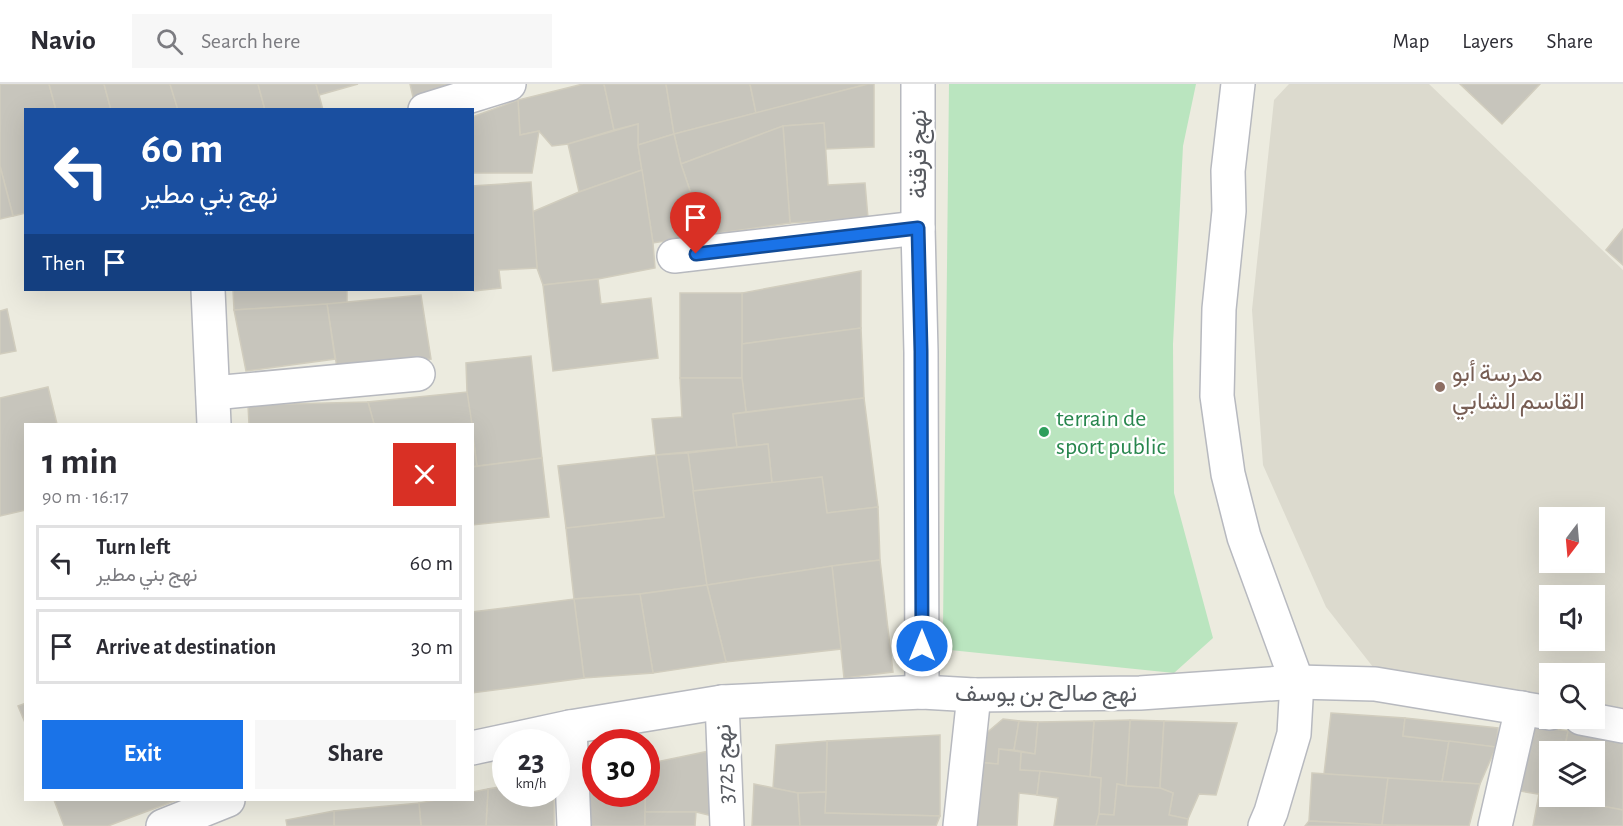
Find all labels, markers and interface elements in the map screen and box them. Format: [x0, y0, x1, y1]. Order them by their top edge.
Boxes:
search box [132, 14, 552, 68]
icon: search [153, 25, 186, 58]
text: Navio [30, 27, 96, 55]
text: Search here [201, 30, 300, 52]
text: Map [1393, 31, 1429, 52]
text: Layers [1462, 31, 1513, 52]
text: Share [1546, 31, 1593, 52]
street label: نهج قرقنة [907, 109, 935, 199]
text: 60 m [141, 128, 223, 170]
icon: left [42, 132, 120, 210]
text: نهج بني مطير [141, 181, 278, 208]
pin [670, 192, 721, 254]
icon: arrive [679, 201, 712, 234]
icon: arrive [98, 246, 131, 279]
text: Then [42, 252, 86, 274]
place label: مدرسة أبو القاسم الشابي [1452, 359, 1585, 420]
marker: مدرسة أبو القاسم الشابي [1433, 380, 1447, 394]
place label: terrain de sport public [1056, 407, 1166, 459]
marker: terrain de sport public [1037, 425, 1051, 439]
button: close [393, 443, 456, 506]
text: 1 min [42, 444, 118, 480]
text: 90 m · 16:17 [42, 487, 129, 507]
north arrow [1539, 507, 1605, 573]
map controls [1539, 507, 1605, 807]
text: Turn left [96, 536, 170, 558]
icon: left [45, 546, 78, 579]
text: 60 m [410, 552, 453, 574]
text: نهج بني مطير [96, 565, 197, 585]
button: sound [1539, 585, 1605, 651]
position arrow [890, 614, 954, 678]
icon: arrive [45, 630, 78, 663]
text: Arrive at destination [96, 636, 276, 658]
text: 30 m [411, 636, 453, 658]
button: search [1539, 663, 1605, 729]
street label: نهج صالح بن يوسف [955, 682, 1137, 710]
button: Exit [42, 720, 243, 789]
button: Share [255, 720, 456, 789]
street label: نهج 3725 [712, 723, 742, 804]
speed limit sign: 30 [582, 729, 660, 807]
button: layers [1539, 741, 1605, 807]
text: 23 [517, 746, 545, 776]
text: km/h [516, 776, 546, 791]

